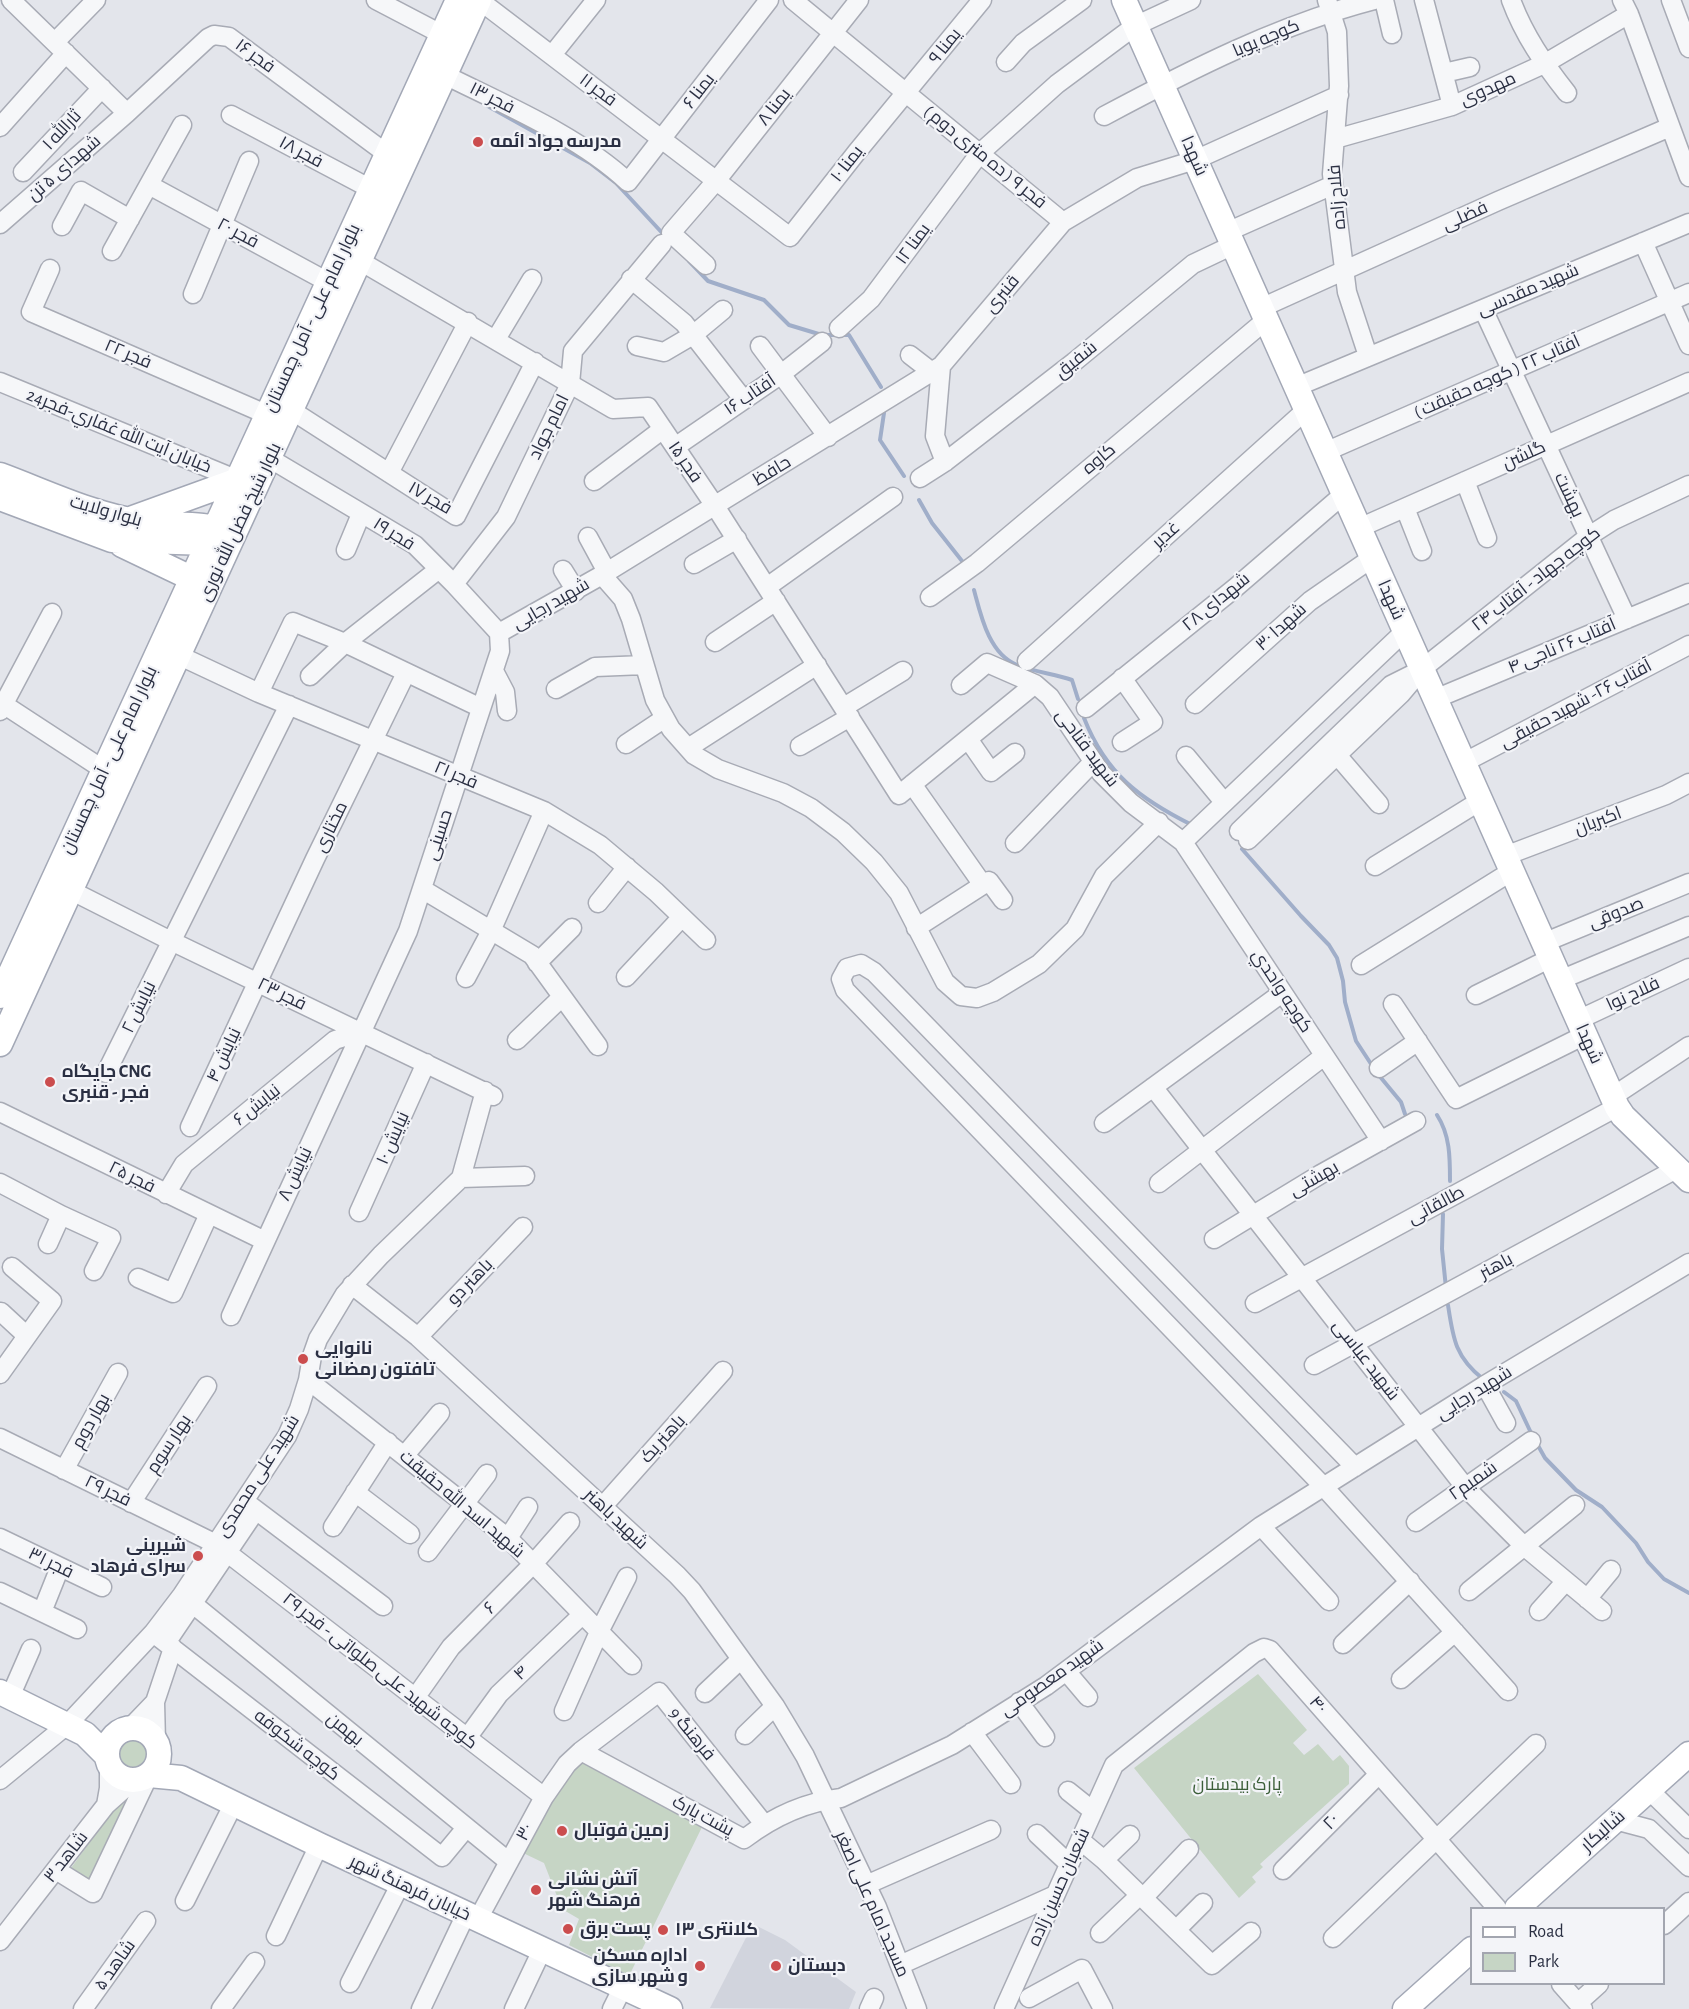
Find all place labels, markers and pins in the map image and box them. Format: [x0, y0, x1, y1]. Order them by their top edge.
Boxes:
place label: مدرسه جواد ائمه [490, 131, 622, 153]
marker: مدرسه جواد ائمه [471, 135, 485, 149]
place label: جایگاه CNG فجر - قنبری [62, 1061, 151, 1104]
marker: جایگاه CNG فجر - قنبری [43, 1075, 57, 1089]
place label: نانوایی تافتون رمضانی [315, 1338, 435, 1380]
marker: نانوایی تافتون رمضانی [296, 1352, 310, 1366]
place label: شیرینی سرای فرهاد [91, 1535, 186, 1578]
marker: شیرینی سرای فرهاد [191, 1549, 205, 1563]
place label: زمین فوتبال [574, 1820, 669, 1842]
marker: زمین فوتبال [555, 1824, 569, 1838]
place label: آتش نشانی فرهنگ شهر [548, 1869, 641, 1912]
marker: آتش نشانی فرهنگ شهر [529, 1883, 543, 1897]
place label: پست برق [580, 1918, 651, 1940]
place label: کلانتری ۱۳ [675, 1919, 758, 1941]
marker: پست برق [561, 1922, 575, 1936]
marker: کلانتری ۱۳ [656, 1923, 670, 1937]
place label: اداره مسکن و شهر سازی [592, 1945, 688, 1988]
place label: دبستان [788, 1955, 846, 1977]
marker: اداره مسکن و شهر سازی [693, 1959, 707, 1973]
marker: دبستان [769, 1959, 783, 1973]

